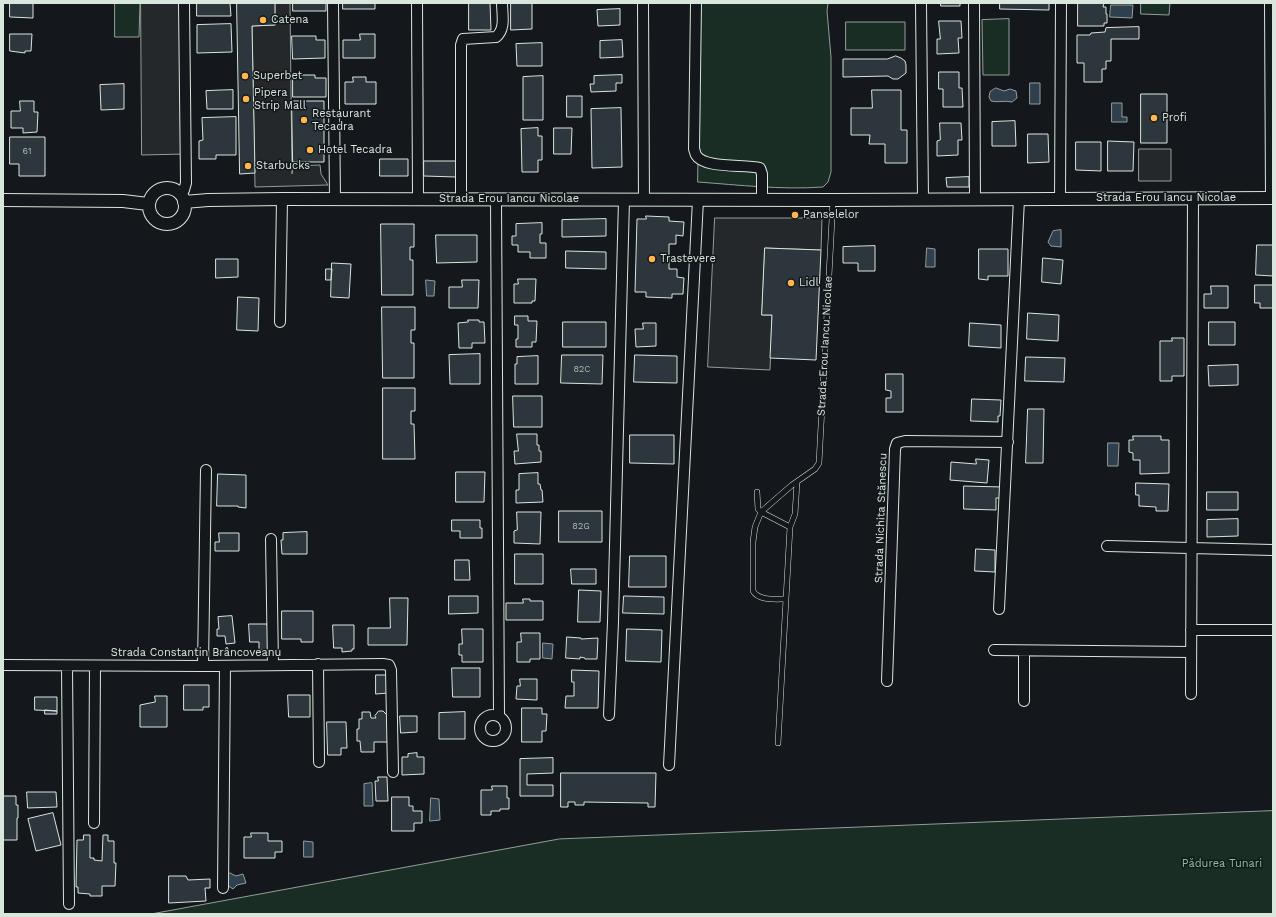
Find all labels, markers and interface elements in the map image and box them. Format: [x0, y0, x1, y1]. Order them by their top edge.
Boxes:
place label: Catena [271, 13, 309, 27]
marker: Catena [258, 15, 268, 25]
place label: Superbet [253, 69, 302, 83]
marker: Superbet [240, 71, 250, 81]
place label: Pipera Strip Mall [254, 86, 306, 112]
marker: Pipera Strip Mall [241, 94, 251, 104]
place label: Restaurant Tecadra [312, 107, 371, 133]
place label: Profi [1162, 111, 1187, 125]
marker: Profi [1149, 113, 1159, 123]
marker: Restaurant Tecadra [299, 115, 309, 125]
place label: Hotel Tecadra [318, 143, 392, 157]
marker: Hotel Tecadra [305, 145, 315, 155]
house number: 61 [23, 146, 31, 156]
place label: Starbucks [256, 159, 310, 173]
marker: Starbucks [243, 161, 253, 171]
street label: Strada Erou Iancu Nicolae [1096, 191, 1236, 205]
street label: Strada Erou Iancu Nicolae [439, 192, 579, 206]
place label: Panselelor [803, 208, 859, 222]
marker: Panselelor [790, 210, 800, 220]
place label: Trastevere [660, 252, 716, 266]
marker: Trastevere [647, 254, 657, 264]
place label: Lidl [799, 276, 819, 290]
street label: Strada Erou Iancu Nicolae [815, 276, 835, 416]
marker: Lidl [786, 278, 796, 288]
house number: 82C [574, 364, 590, 374]
street label: Strada Nichita Stănescu [872, 453, 890, 583]
house number: 82G [572, 521, 590, 531]
street label: Strada Constantin Brâncoveanu [111, 646, 281, 660]
park label: Pădurea Tunari [1182, 857, 1262, 871]

